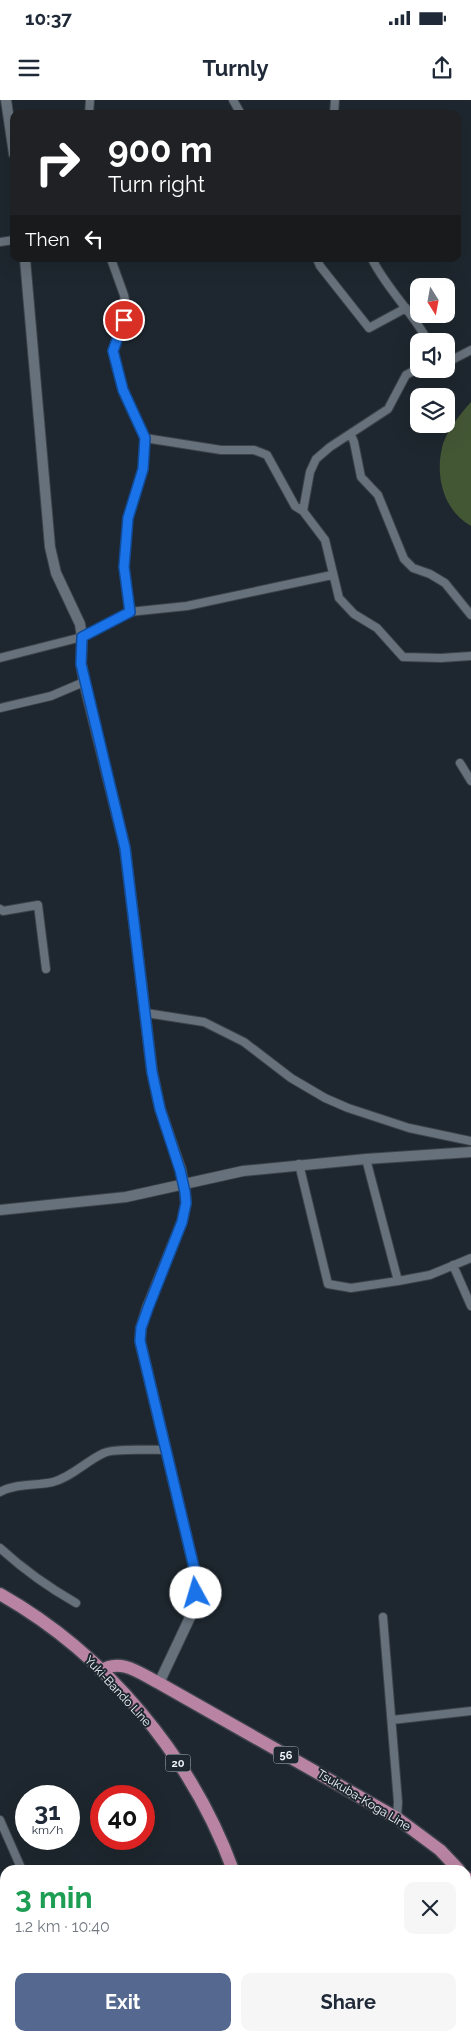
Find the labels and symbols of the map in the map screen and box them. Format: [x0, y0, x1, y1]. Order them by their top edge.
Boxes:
north arrow [410, 278, 455, 322]
pin [103, 299, 145, 341]
position arrow [169, 1566, 221, 1618]
street label: Yuki-Bando Line [82, 1653, 154, 1729]
road number: 56 [274, 1746, 298, 1764]
road number: 20 [166, 1755, 190, 1772]
street label: Tsukuba-Koga Line [315, 1767, 413, 1833]
speed limit sign: 40 [90, 1785, 155, 1850]

